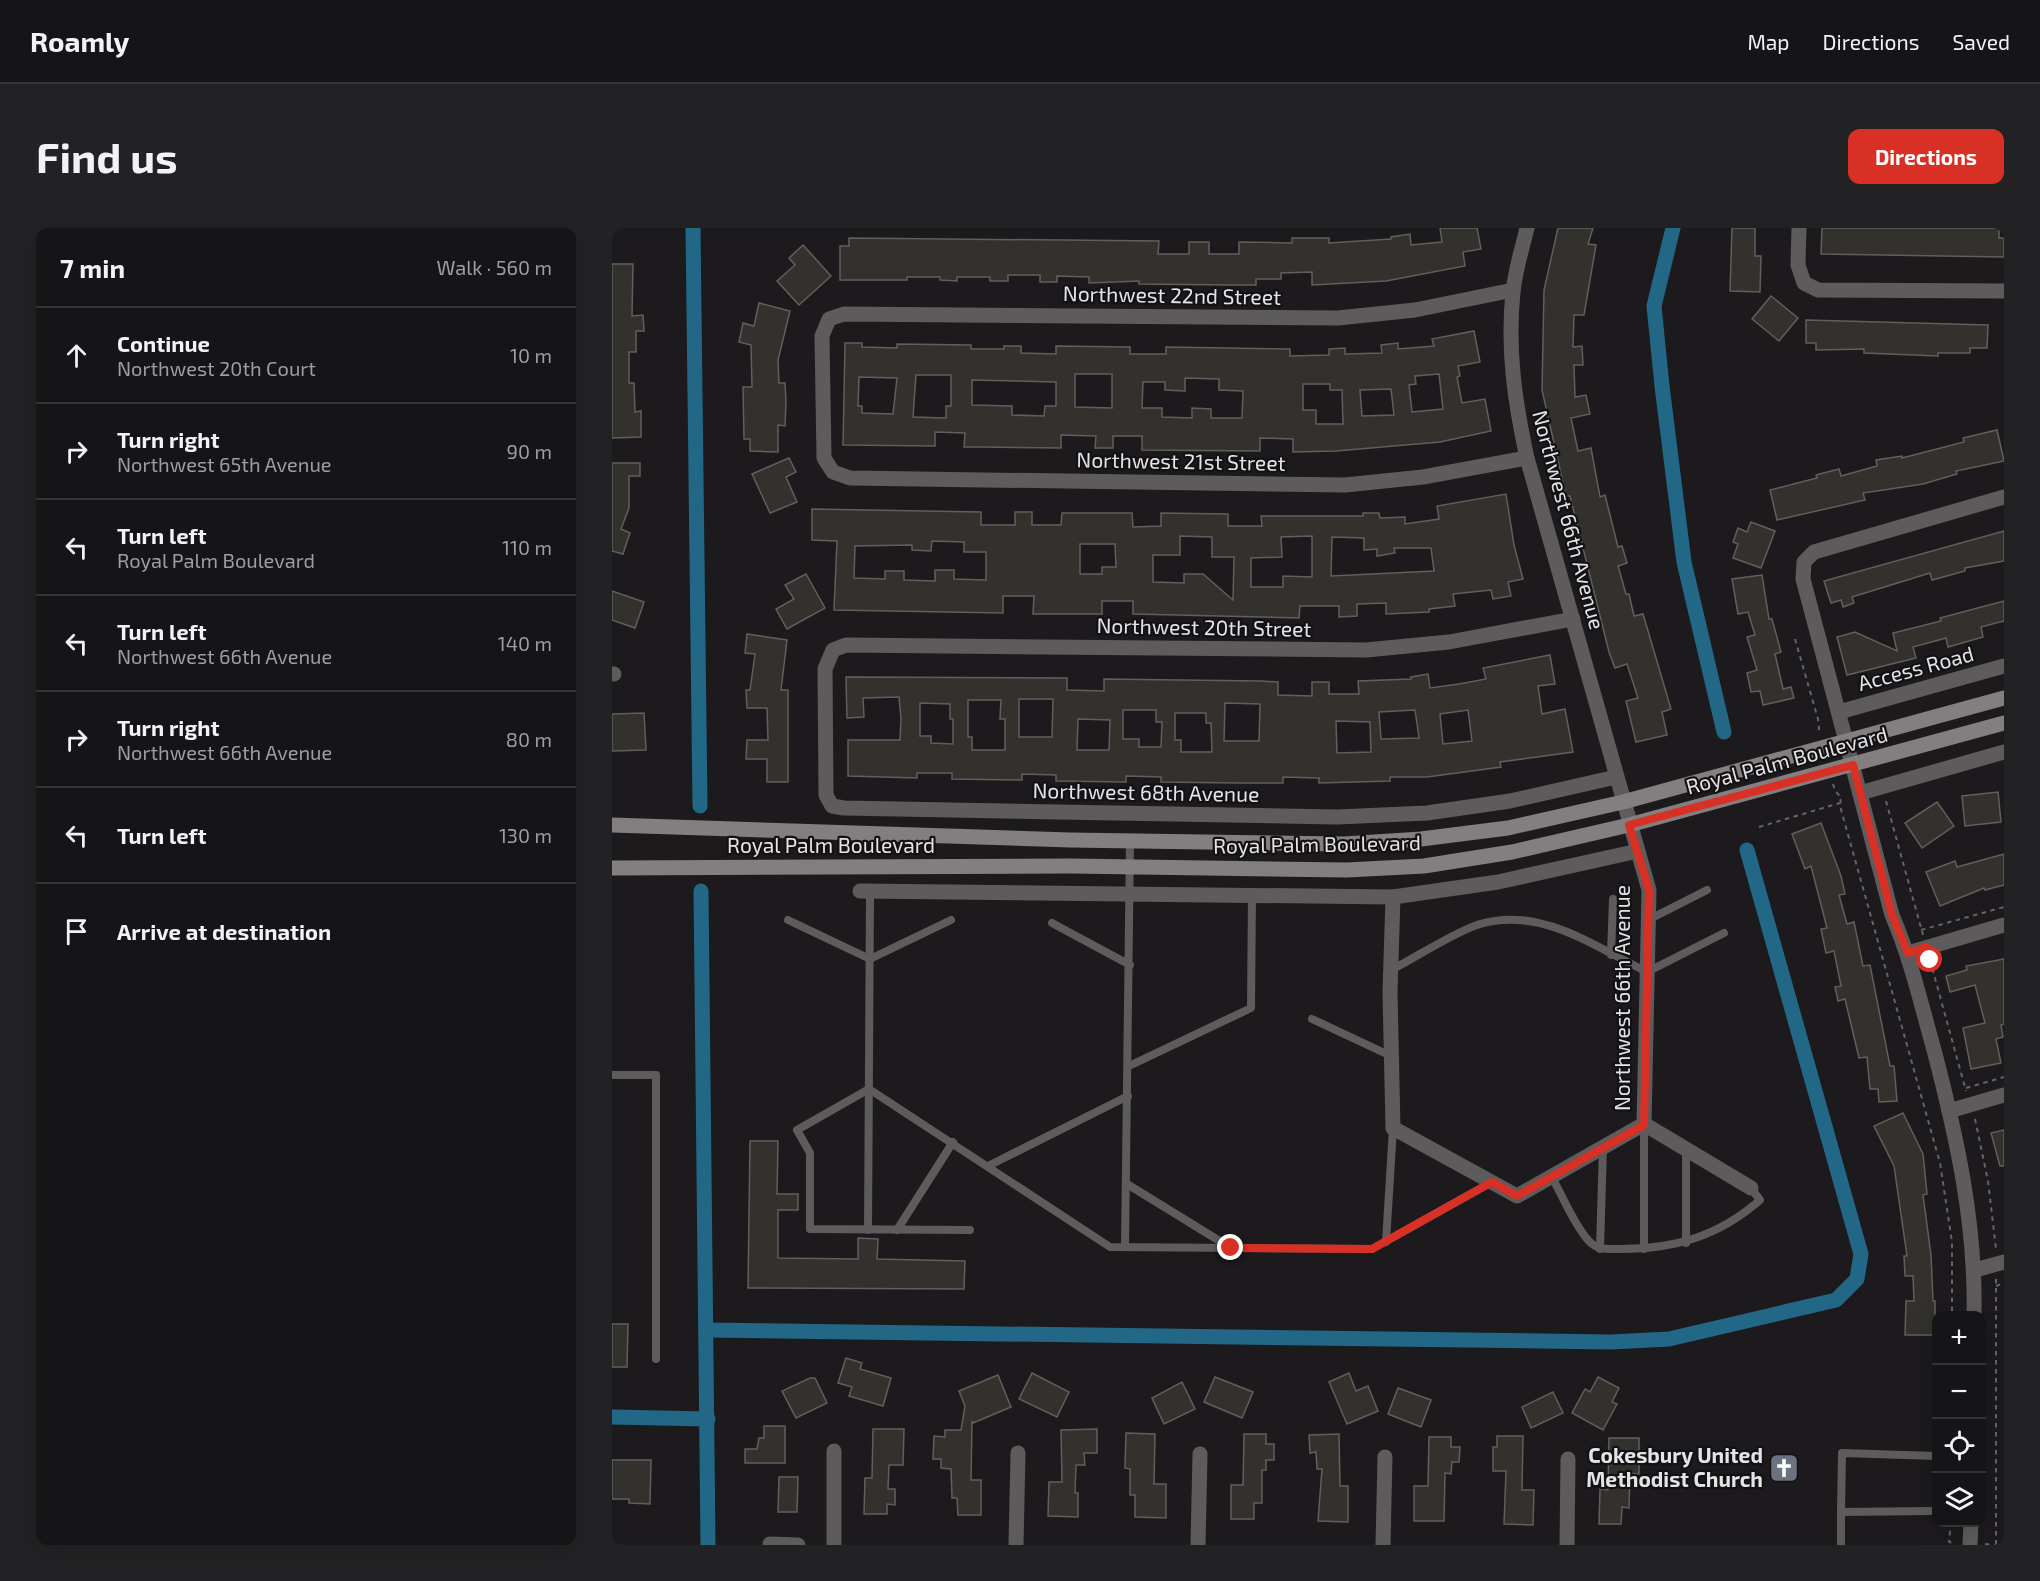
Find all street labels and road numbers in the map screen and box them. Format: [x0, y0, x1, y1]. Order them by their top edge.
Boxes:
street label: Northwest 22nd Street [1063, 280, 1281, 309]
street label: Northwest 66th Avenue [1528, 407, 1611, 632]
street label: Northwest 21st Street [1076, 446, 1286, 475]
street label: Northwest 20th Street [1096, 612, 1312, 641]
street label: Access Road [1855, 640, 1976, 695]
street label: Royal Palm Boulevard [1683, 721, 1890, 799]
street label: Northwest 68th Avenue [1032, 777, 1260, 806]
street label: Royal Palm Boulevard [1213, 829, 1421, 858]
street label: Royal Palm Boulevard [727, 832, 935, 857]
street label: Northwest 66th Avenue [1609, 885, 1634, 1111]

